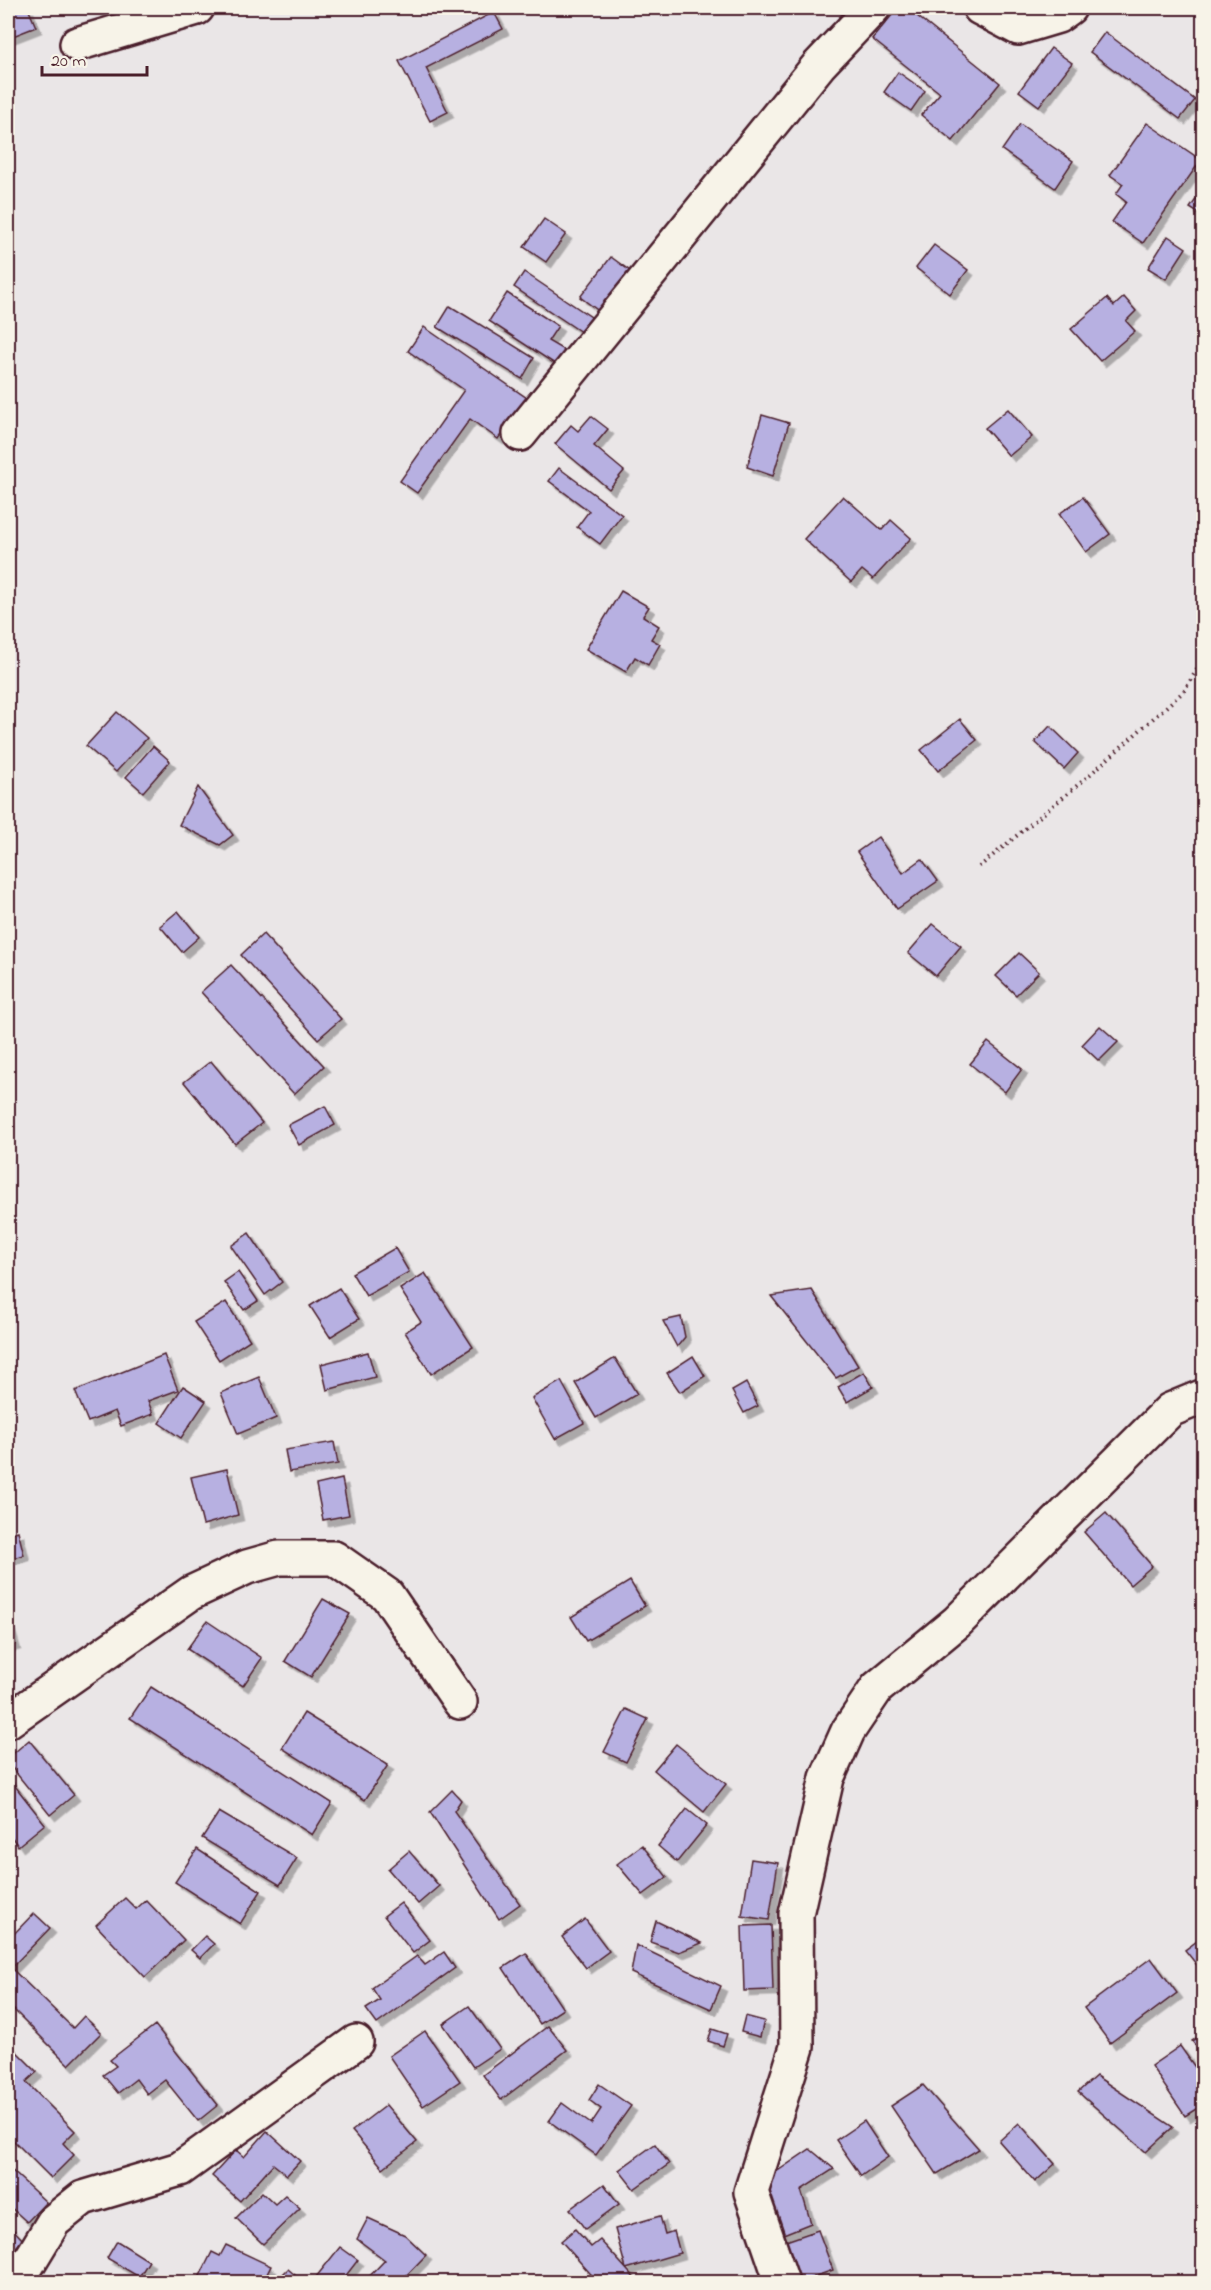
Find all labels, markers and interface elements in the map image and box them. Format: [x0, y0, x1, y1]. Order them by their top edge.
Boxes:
scale bar [42, 39, 147, 77]
text: 20 m [51, 49, 86, 75]

